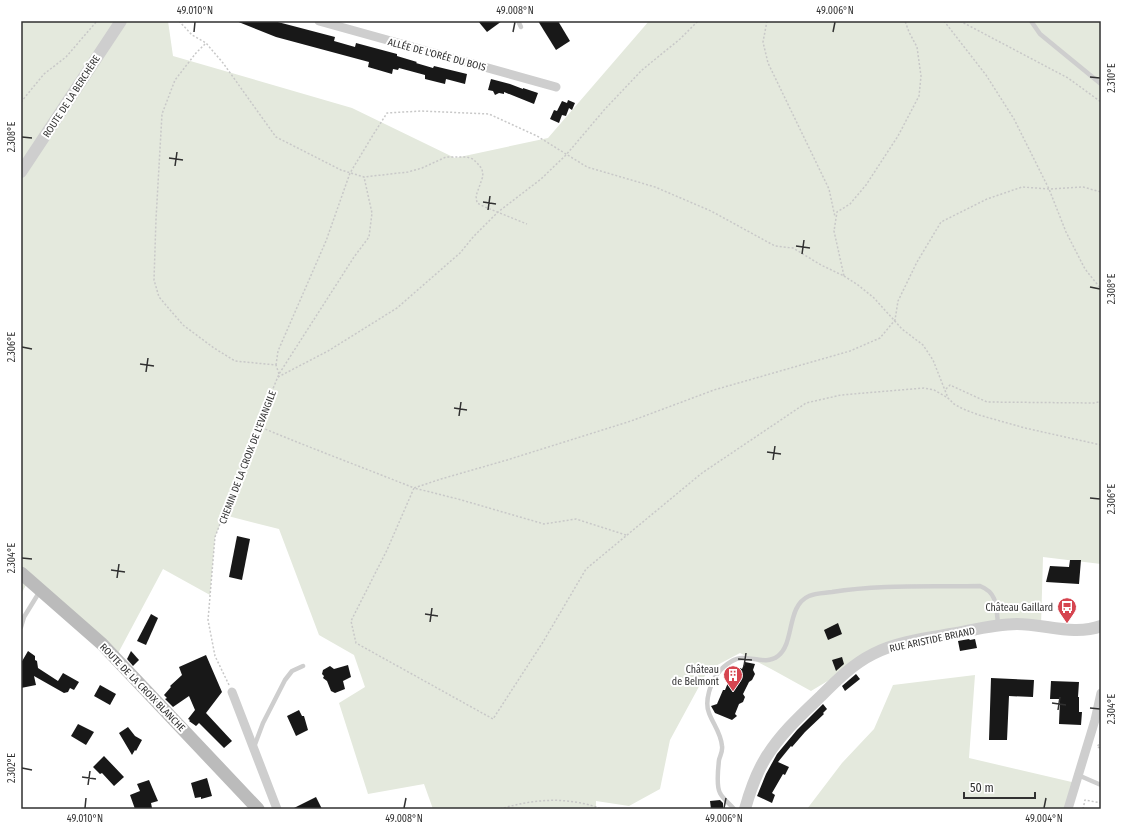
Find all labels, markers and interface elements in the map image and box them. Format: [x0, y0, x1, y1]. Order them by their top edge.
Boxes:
text: 49.010°N [177, 5, 213, 17]
text: 49.008°N [496, 5, 534, 17]
text: 49.006°N [816, 5, 854, 17]
street label: ALLÉE DE L'ORÉE DU BOIS [386, 34, 488, 74]
street label: ROUTE DE LA BERCHÈRE [39, 52, 103, 140]
text: 2.310°E [1106, 63, 1118, 93]
text: 2.308°E [6, 121, 18, 152]
text: 2.308°E [1106, 273, 1118, 304]
text: 2.306°E [6, 331, 18, 362]
street label: CHEMIN DE LA CROIX DE L'EVANGILE [217, 389, 279, 526]
text: 2.306°E [1106, 483, 1118, 514]
text: 2.304°E [6, 542, 18, 573]
bus stop icon: Château Gaillard [1056, 596, 1078, 624]
place label: Château Gaillard [986, 602, 1053, 614]
street label: RUE ARISTIDE BRIAND [888, 625, 976, 655]
street label: ROUTE DE LA CROIX BLANCHE [97, 641, 188, 734]
place label: Château de Belmont [672, 664, 720, 688]
building icon: Château de Belmont [722, 664, 744, 692]
text: 2.304°E [1106, 693, 1118, 724]
text: 2.302°E [6, 753, 18, 783]
scale bar [964, 774, 1035, 800]
text: 50 m [970, 781, 994, 795]
text: 49.010°N [67, 813, 103, 825]
text: 49.008°N [385, 813, 423, 825]
text: 49.006°N [705, 813, 743, 825]
text: 49.004°N [1025, 813, 1063, 825]

